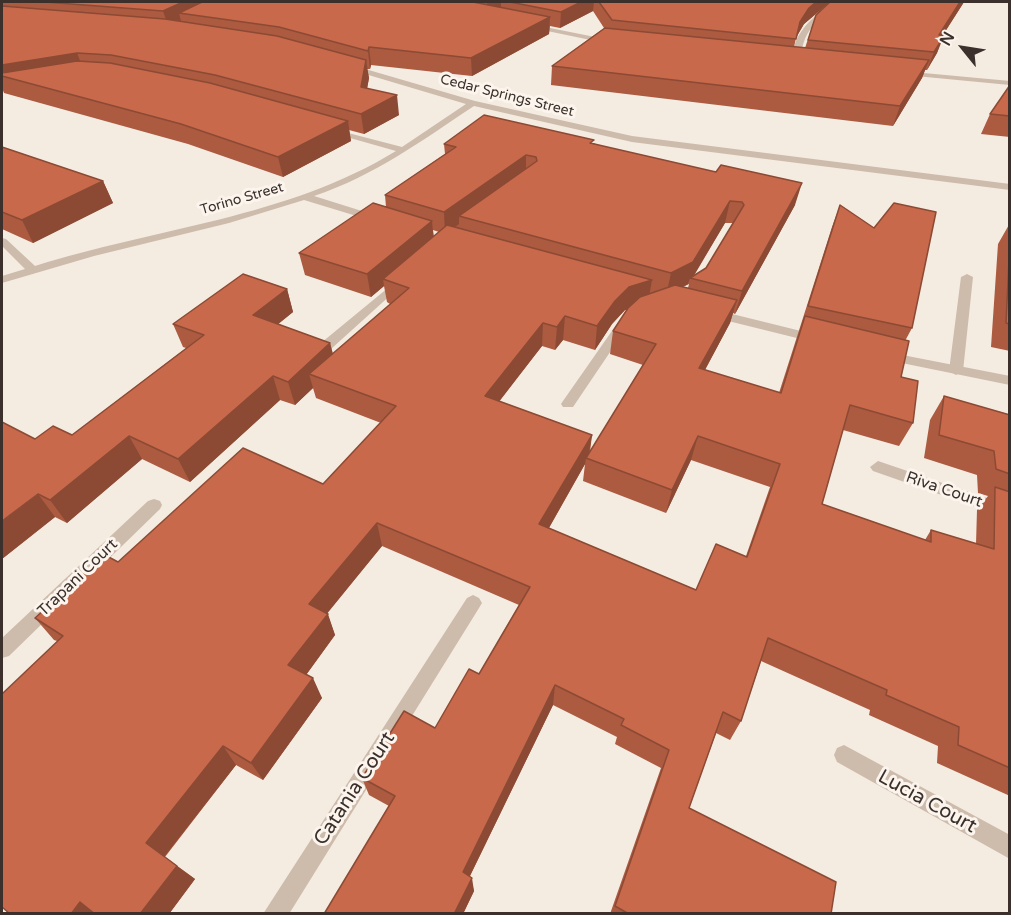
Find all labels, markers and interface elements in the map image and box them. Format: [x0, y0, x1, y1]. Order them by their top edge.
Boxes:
north arrow [933, 18, 993, 78]
text: N [936, 28, 959, 50]
street label: Cedar Springs Street [438, 71, 576, 121]
street label: Torino Street [199, 179, 285, 219]
street label: Riva Court [903, 468, 985, 512]
street label: Trapani Court [34, 535, 122, 621]
street label: Catania Court [309, 728, 401, 850]
street label: Lucia Court [874, 765, 980, 839]

